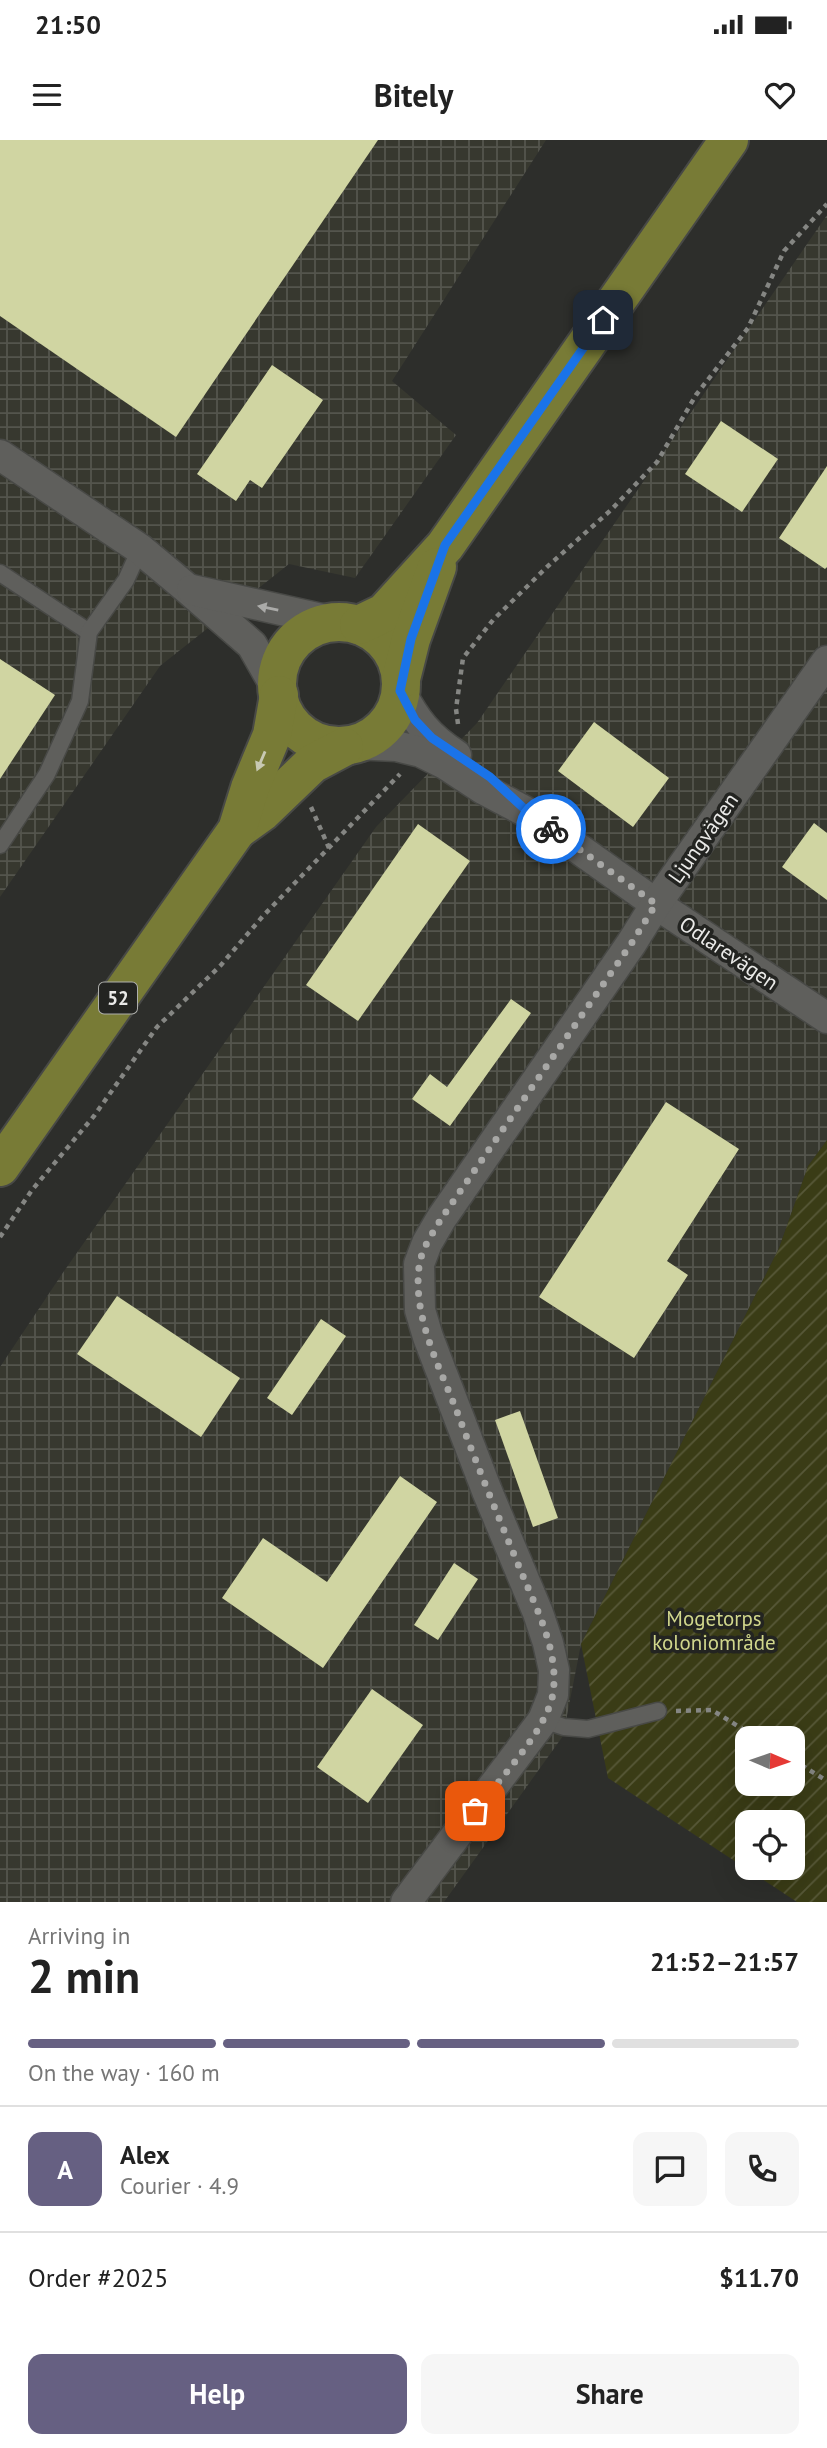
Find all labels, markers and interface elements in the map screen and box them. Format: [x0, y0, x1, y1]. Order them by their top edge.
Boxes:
text: 21:50 [35, 8, 101, 41]
text: Bitely [374, 74, 453, 116]
icon: menu [28, 76, 66, 114]
icon: heart [761, 76, 799, 114]
pin [573, 290, 633, 350]
icon: home [584, 301, 622, 339]
one-way arrow [257, 603, 279, 614]
one-way arrow [255, 750, 266, 771]
street label: Ljungvägen [662, 787, 744, 889]
courier [516, 794, 586, 864]
icon: bike [532, 810, 570, 848]
street label: Odlarevägen [674, 910, 784, 996]
road number: 52 [99, 982, 137, 1014]
park label: Mogetorps koloniområde [652, 1605, 776, 1656]
north arrow [735, 1726, 805, 1796]
map controls [735, 1726, 805, 1880]
pin [445, 1781, 505, 1841]
icon: bag [456, 1792, 494, 1830]
button: locate [735, 1810, 805, 1880]
text: Arriving in [28, 1921, 130, 1950]
text: 21:52–21:57 [650, 1945, 799, 1978]
text: 2 min [28, 1946, 140, 2006]
text: On the way · 160 m [28, 2058, 220, 2087]
button: chat [633, 2132, 707, 2206]
button: phone [725, 2132, 799, 2206]
text: Alex [120, 2138, 170, 2171]
text: A [57, 2153, 73, 2186]
text: Courier · 4.9 [120, 2171, 239, 2200]
text: Order #2025 [28, 2261, 168, 2294]
text: $11.70 [719, 2261, 799, 2294]
button: Help [28, 2354, 407, 2434]
button: Share [421, 2354, 799, 2434]

